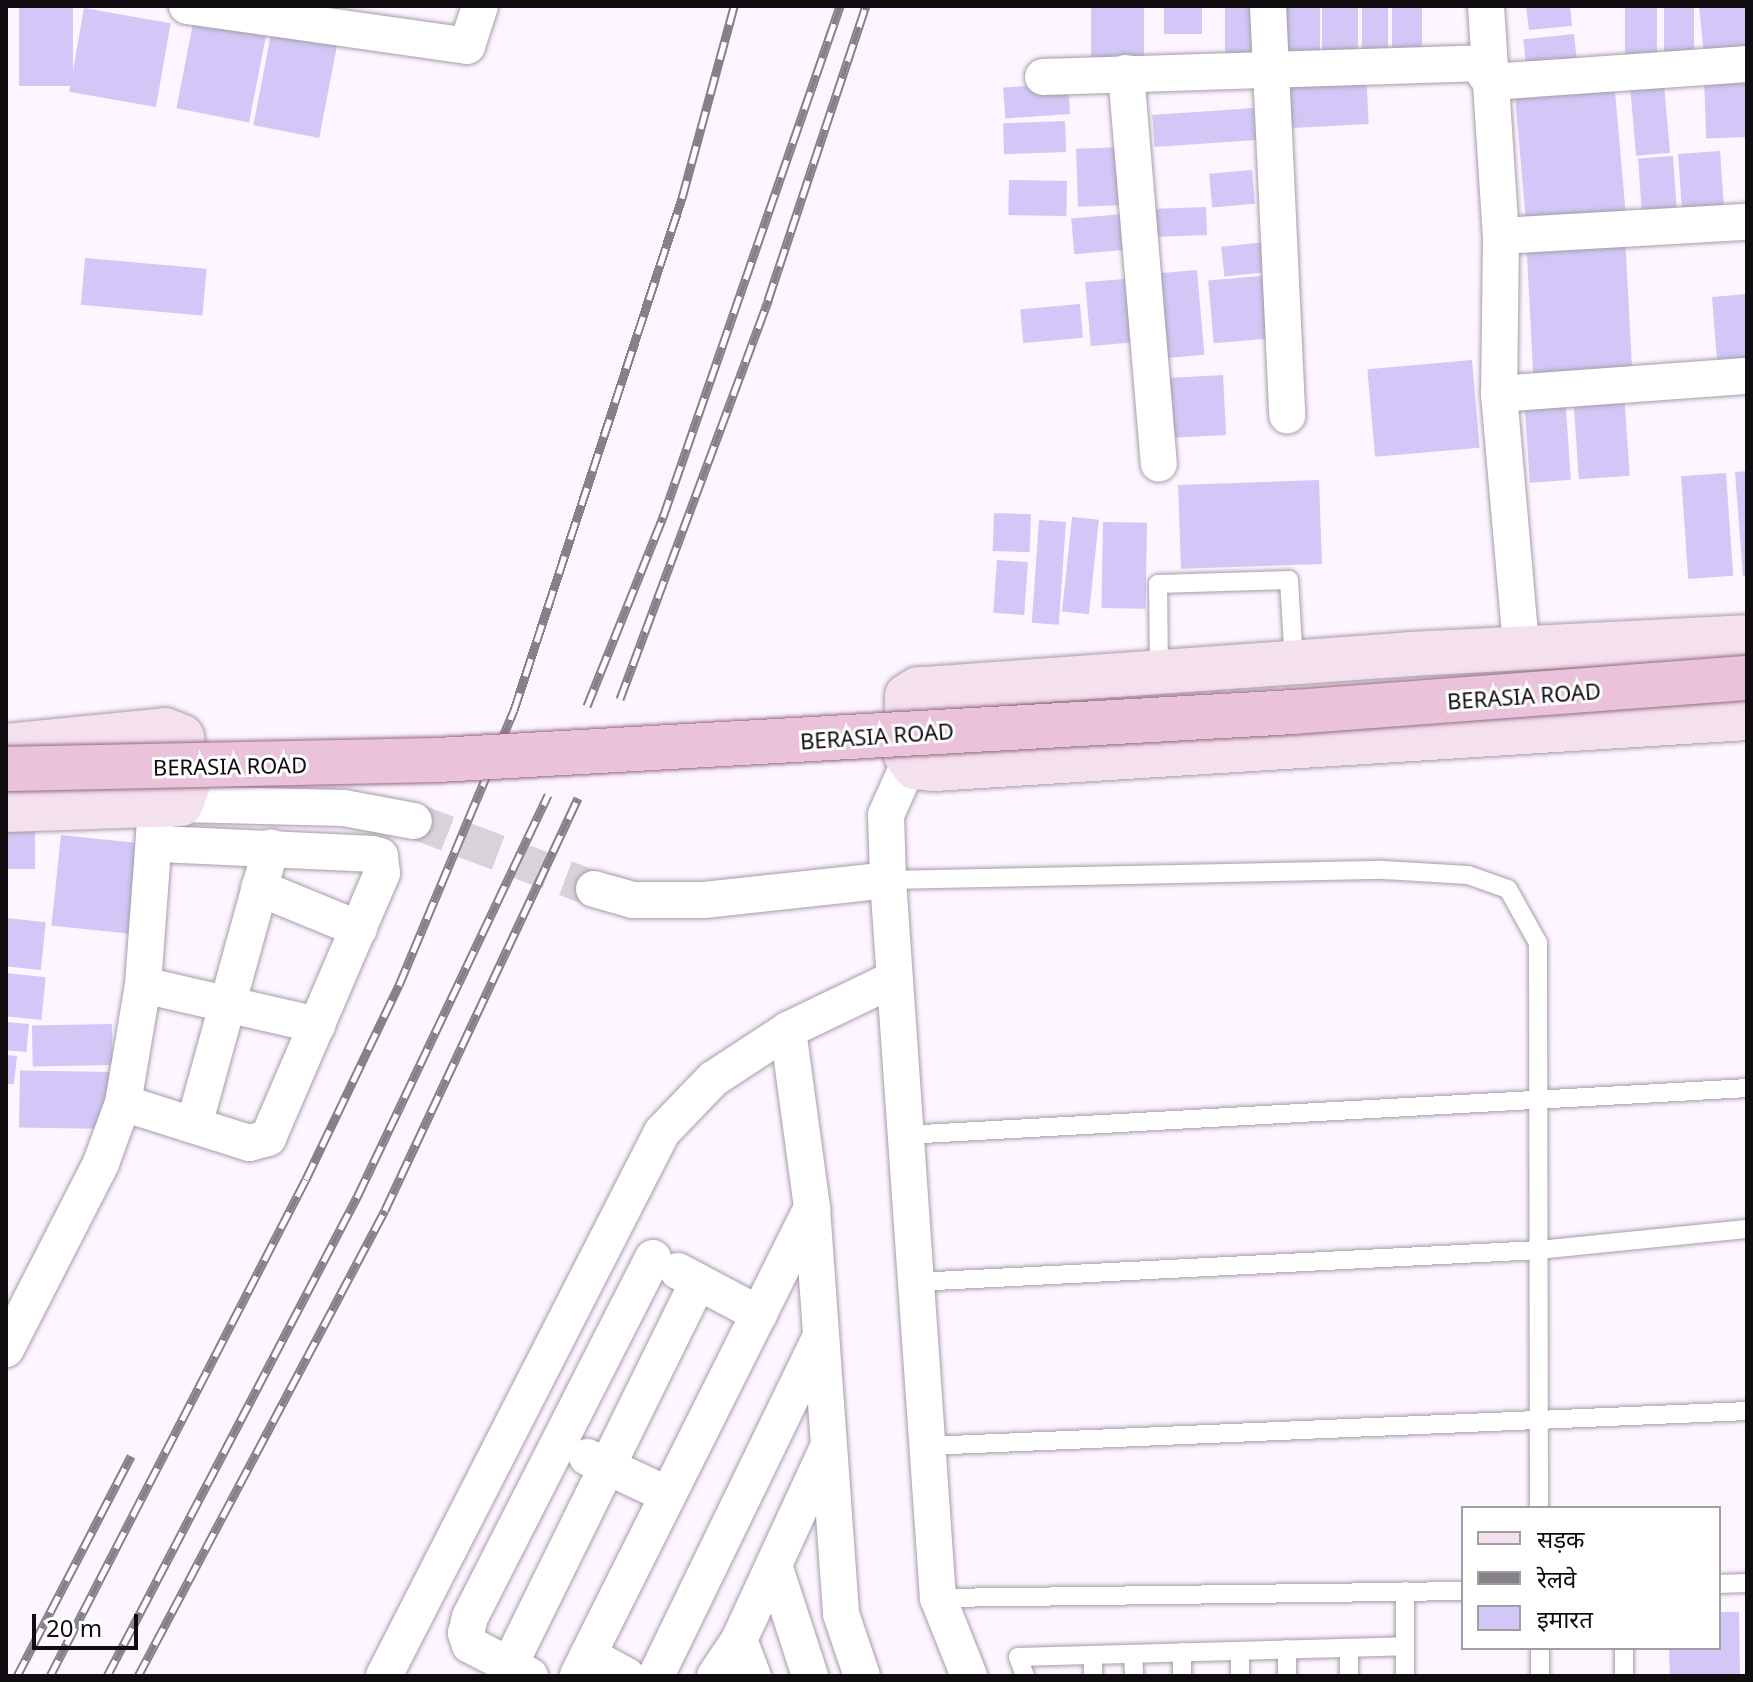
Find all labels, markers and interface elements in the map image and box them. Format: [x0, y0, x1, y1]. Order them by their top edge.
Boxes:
street label: BERASIA ROAD [1446, 677, 1602, 715]
street label: BERASIA ROAD [799, 717, 955, 755]
street label: BERASIA ROAD [153, 751, 307, 781]
legend [1461, 1506, 1721, 1650]
text: सड़क [1537, 1522, 1585, 1555]
text: रेलवे [1537, 1562, 1576, 1595]
scale bar [36, 1598, 142, 1648]
text: इमारत [1537, 1602, 1593, 1635]
text: 20 m [46, 1611, 102, 1644]

